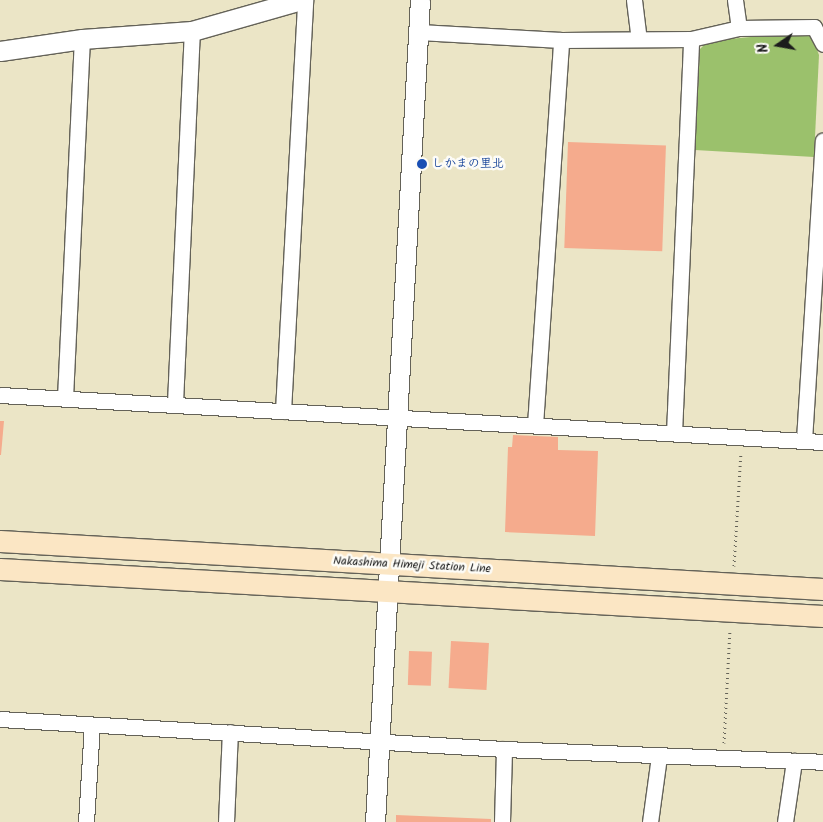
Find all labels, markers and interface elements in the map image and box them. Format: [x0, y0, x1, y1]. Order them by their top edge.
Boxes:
north arrow [753, 20, 803, 70]
text: N [752, 42, 775, 55]
place label: しかまの里北 [432, 157, 504, 171]
marker: しかまの里北 [416, 158, 428, 170]
street label: Nakashima Himeji Station Line [333, 554, 491, 576]

